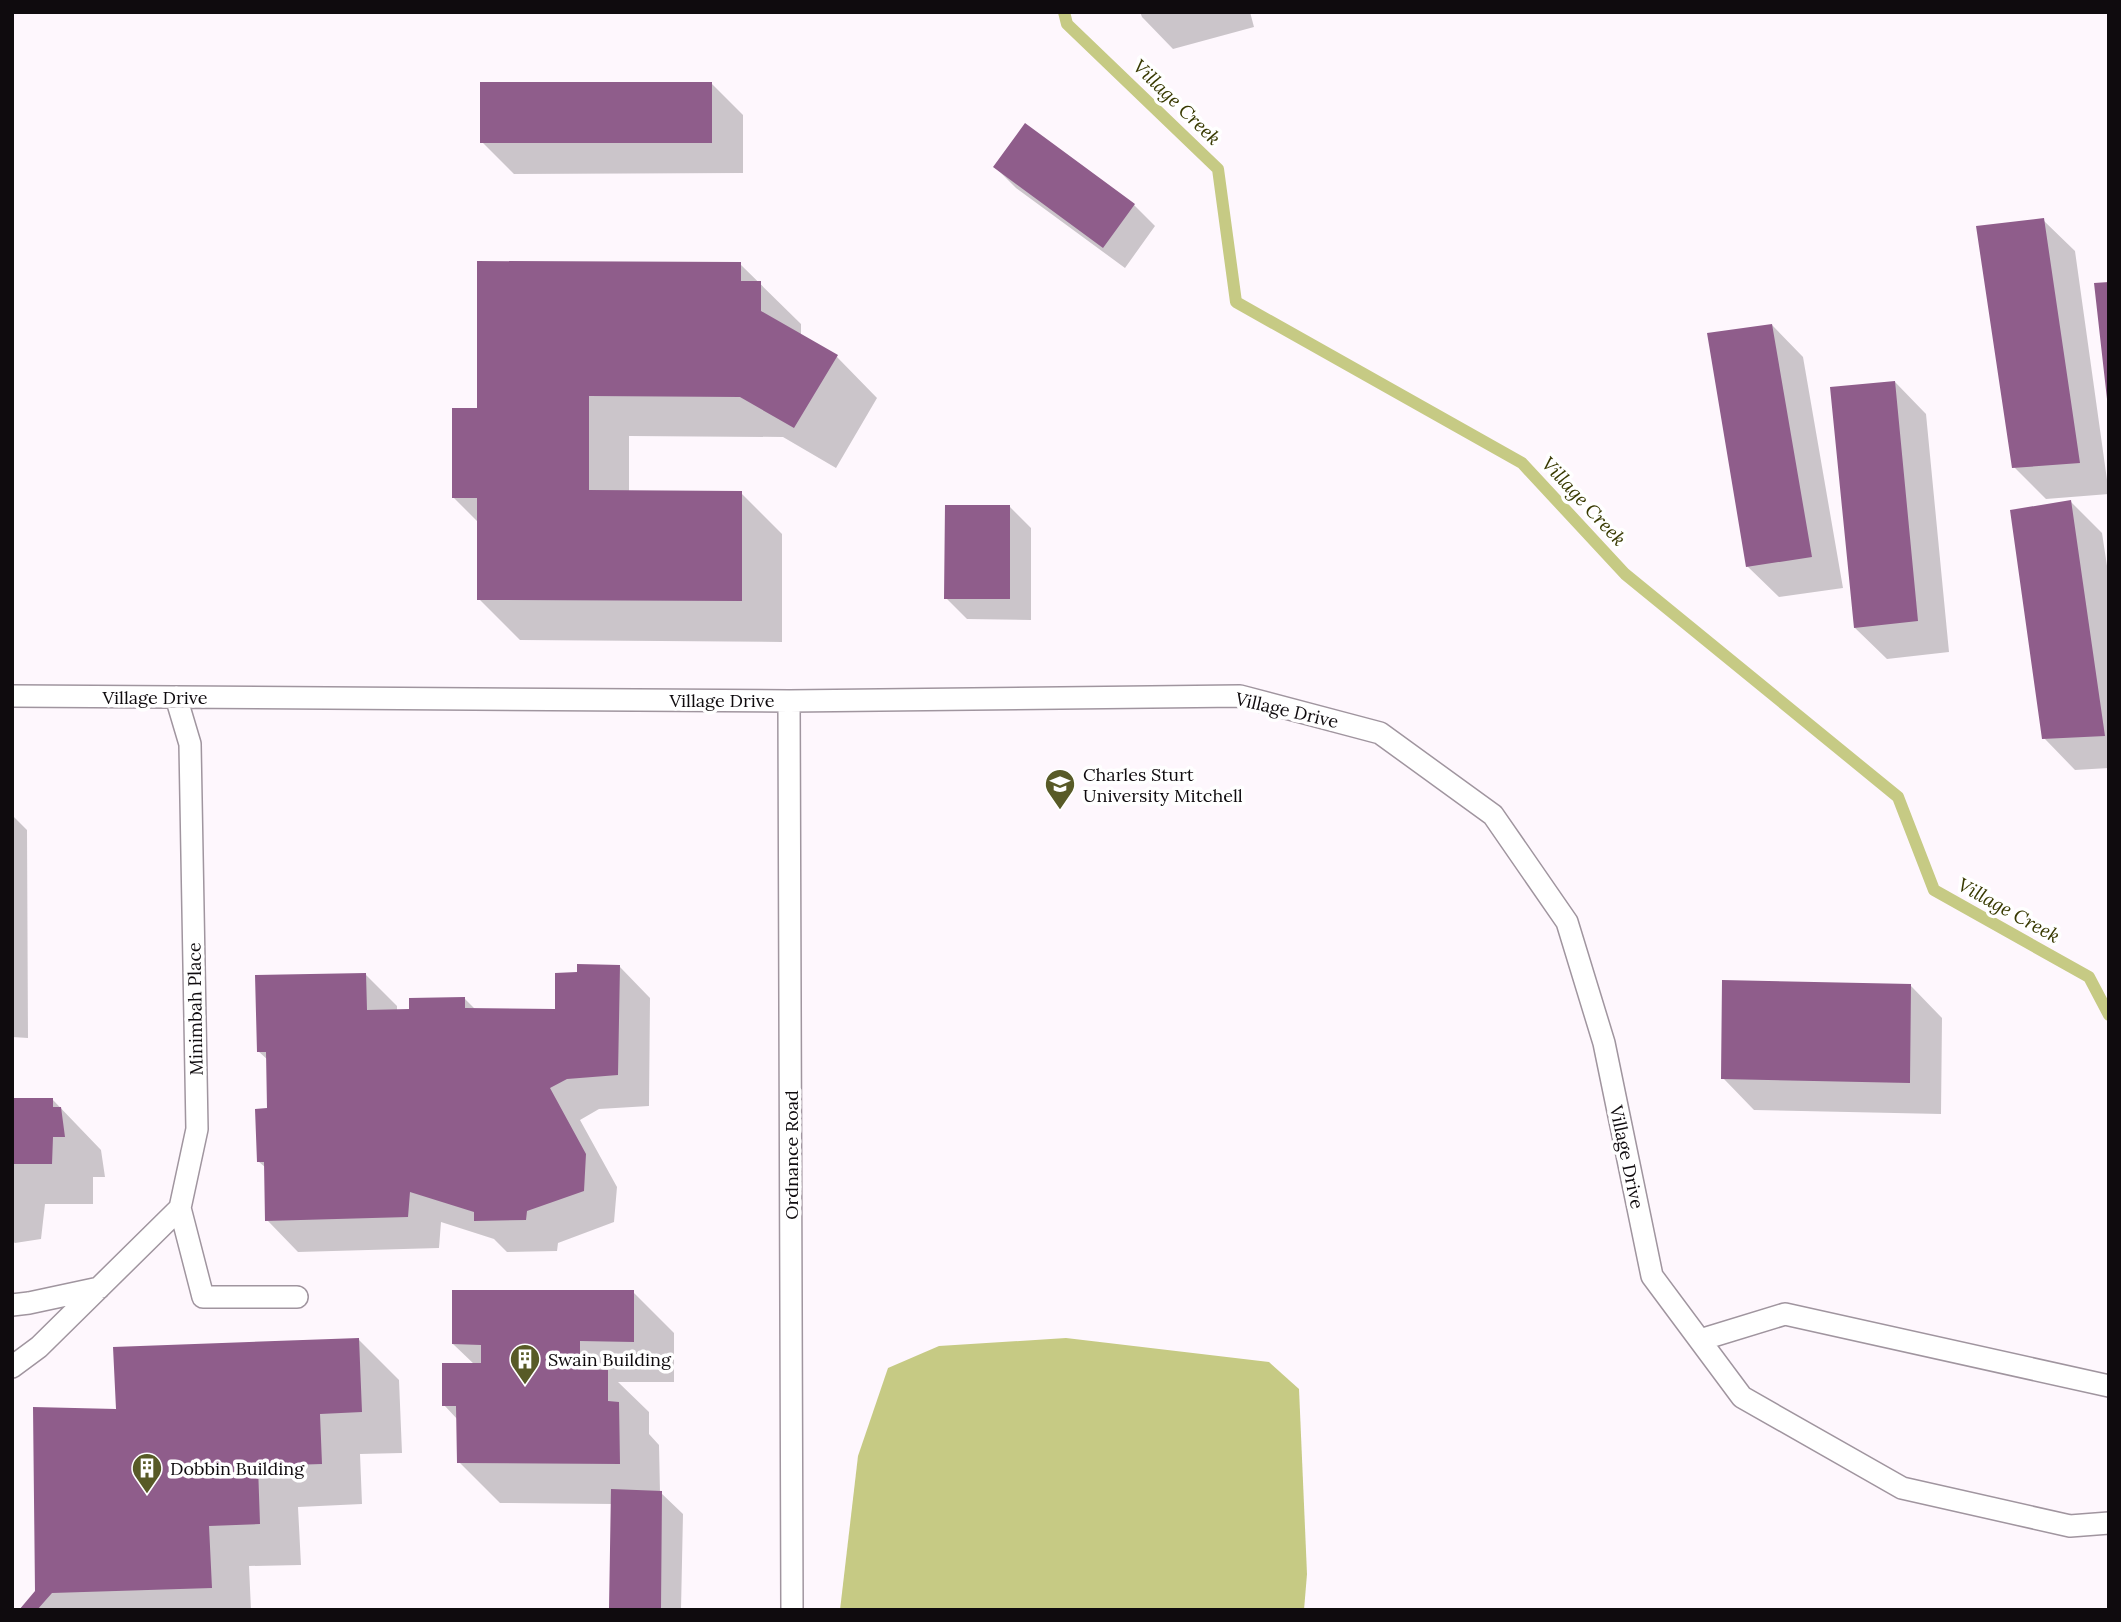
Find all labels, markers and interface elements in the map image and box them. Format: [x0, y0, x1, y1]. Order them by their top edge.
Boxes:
water label: Village Creek [1128, 54, 1226, 150]
water label: Village Creek [1537, 451, 1631, 551]
street label: Village Drive [102, 686, 208, 709]
street label: Village Drive [1232, 687, 1341, 733]
street label: Village Drive [669, 689, 775, 712]
place label: Charles Sturt University Mitchell [1083, 763, 1243, 807]
school or university icon: Charles Sturt University Mitchell [1043, 767, 1077, 811]
water label: Village Creek [1954, 872, 2064, 948]
street label: Minimbah Place [182, 942, 208, 1076]
street label: Ordnance Road [780, 1090, 803, 1220]
street label: Village Drive [1605, 1102, 1649, 1211]
building icon: Swain Building [508, 1342, 542, 1386]
place label: Swain Building [548, 1348, 672, 1371]
building icon: Dobbin Building [130, 1451, 164, 1495]
place label: Dobbin Building [170, 1457, 305, 1480]

